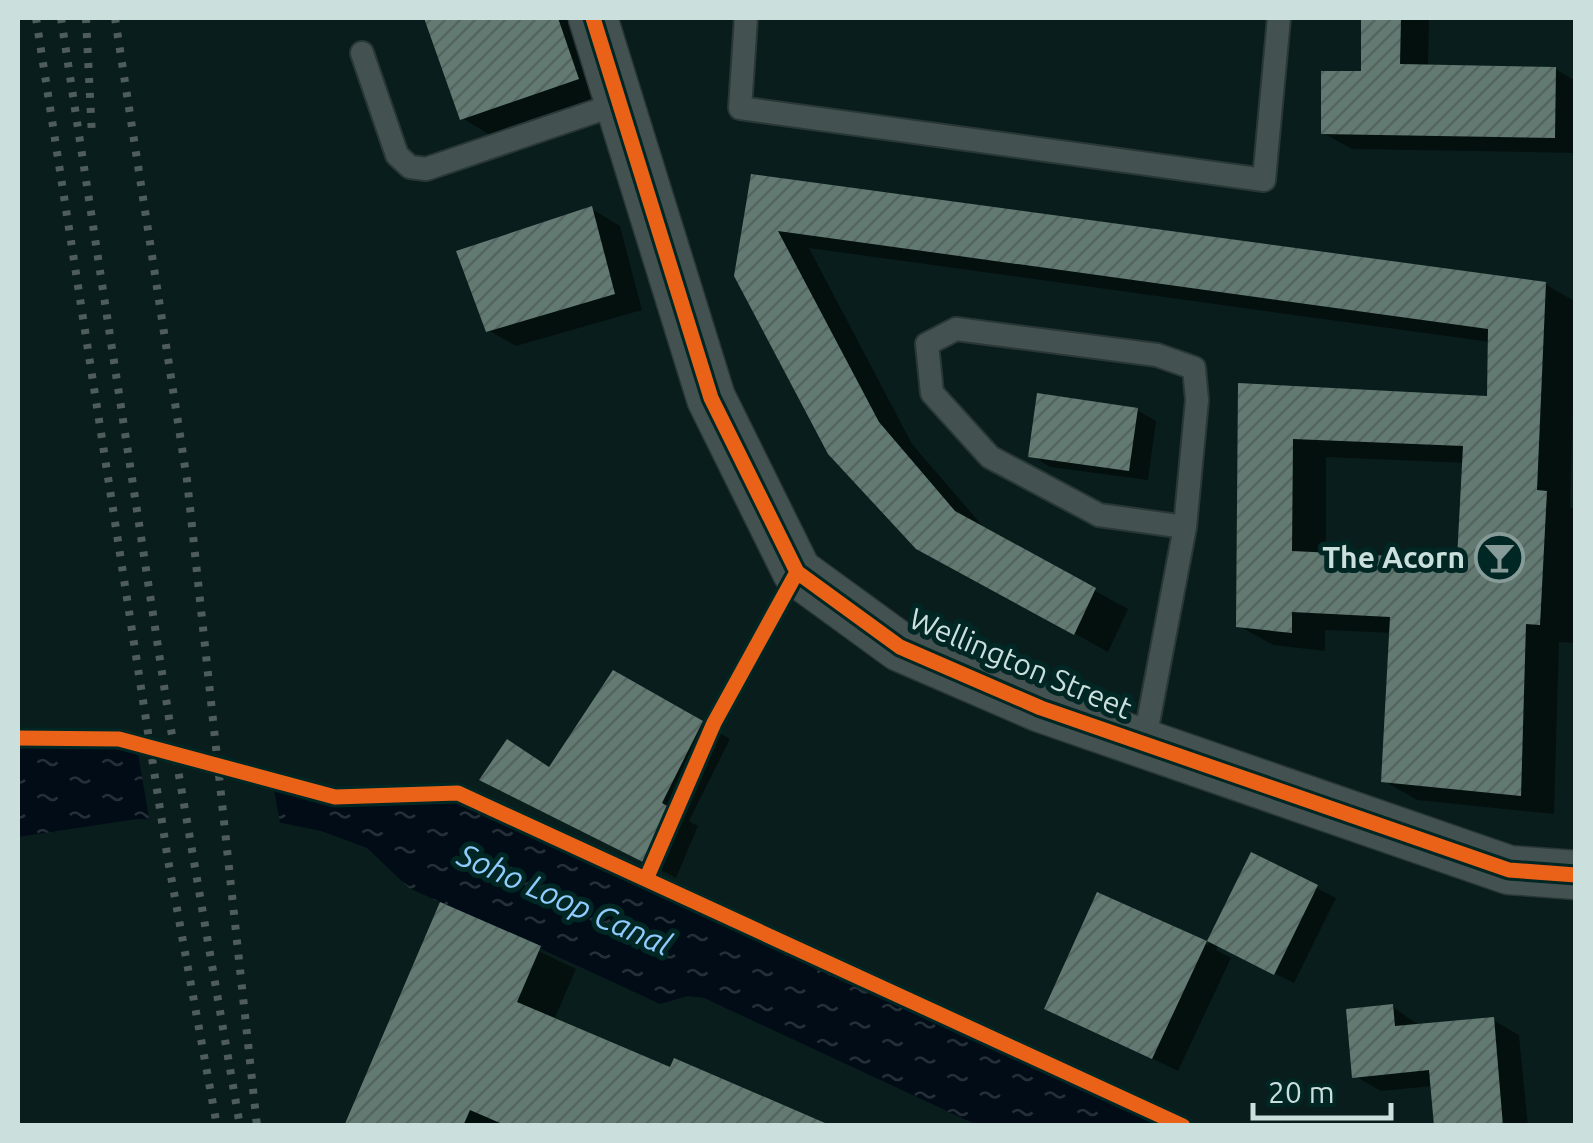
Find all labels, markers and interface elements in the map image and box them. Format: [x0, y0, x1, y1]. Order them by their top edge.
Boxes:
bar icon: The Acorn [1474, 531, 1526, 583]
place label: The Acorn [1322, 540, 1465, 574]
street label: Wellington Street [905, 601, 1138, 725]
water label: Soho Loop Canal [452, 835, 677, 962]
scale bar [1253, 1058, 1390, 1120]
text: 20 m [1268, 1075, 1335, 1109]

